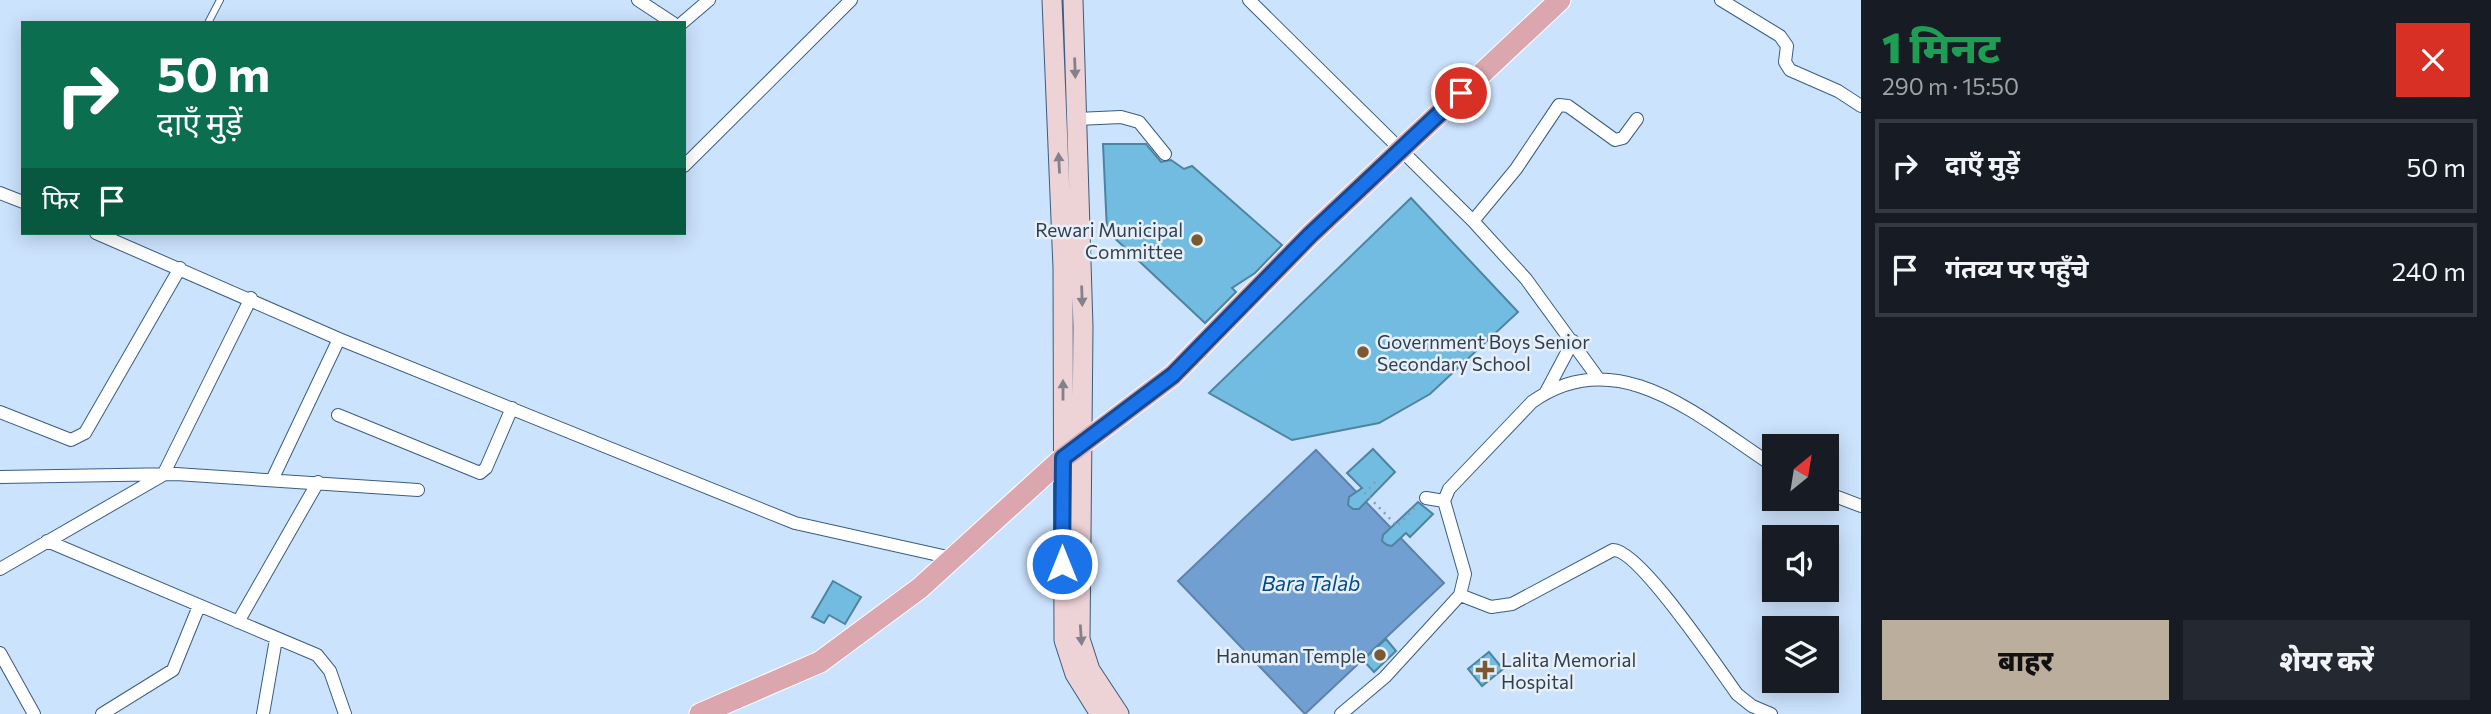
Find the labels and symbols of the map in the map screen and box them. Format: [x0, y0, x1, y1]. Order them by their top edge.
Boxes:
one-way arrow [1069, 57, 1080, 79]
pin [1431, 63, 1491, 123]
one-way arrow [1054, 151, 1065, 173]
place label: Rewari Municipal Committee [1035, 218, 1183, 263]
marker: Rewari Municipal Committee [1189, 232, 1205, 248]
one-way arrow [1077, 285, 1088, 307]
place label: Government Boys Senior Secondary School [1377, 330, 1590, 375]
marker: Government Boys Senior Secondary School [1355, 344, 1371, 360]
one-way arrow [1057, 379, 1069, 401]
north arrow [1762, 434, 1839, 511]
position arrow [1025, 527, 1099, 601]
water label: Bara Talab [1261, 570, 1361, 595]
one-way arrow [1076, 624, 1087, 646]
place label: Hanuman Temple [1216, 644, 1366, 667]
marker: Hanuman Temple [1372, 647, 1388, 663]
place label: Lalita Memorial Hospital [1501, 648, 1636, 693]
marker: Lalita Memorial Hospital [1475, 660, 1495, 680]

